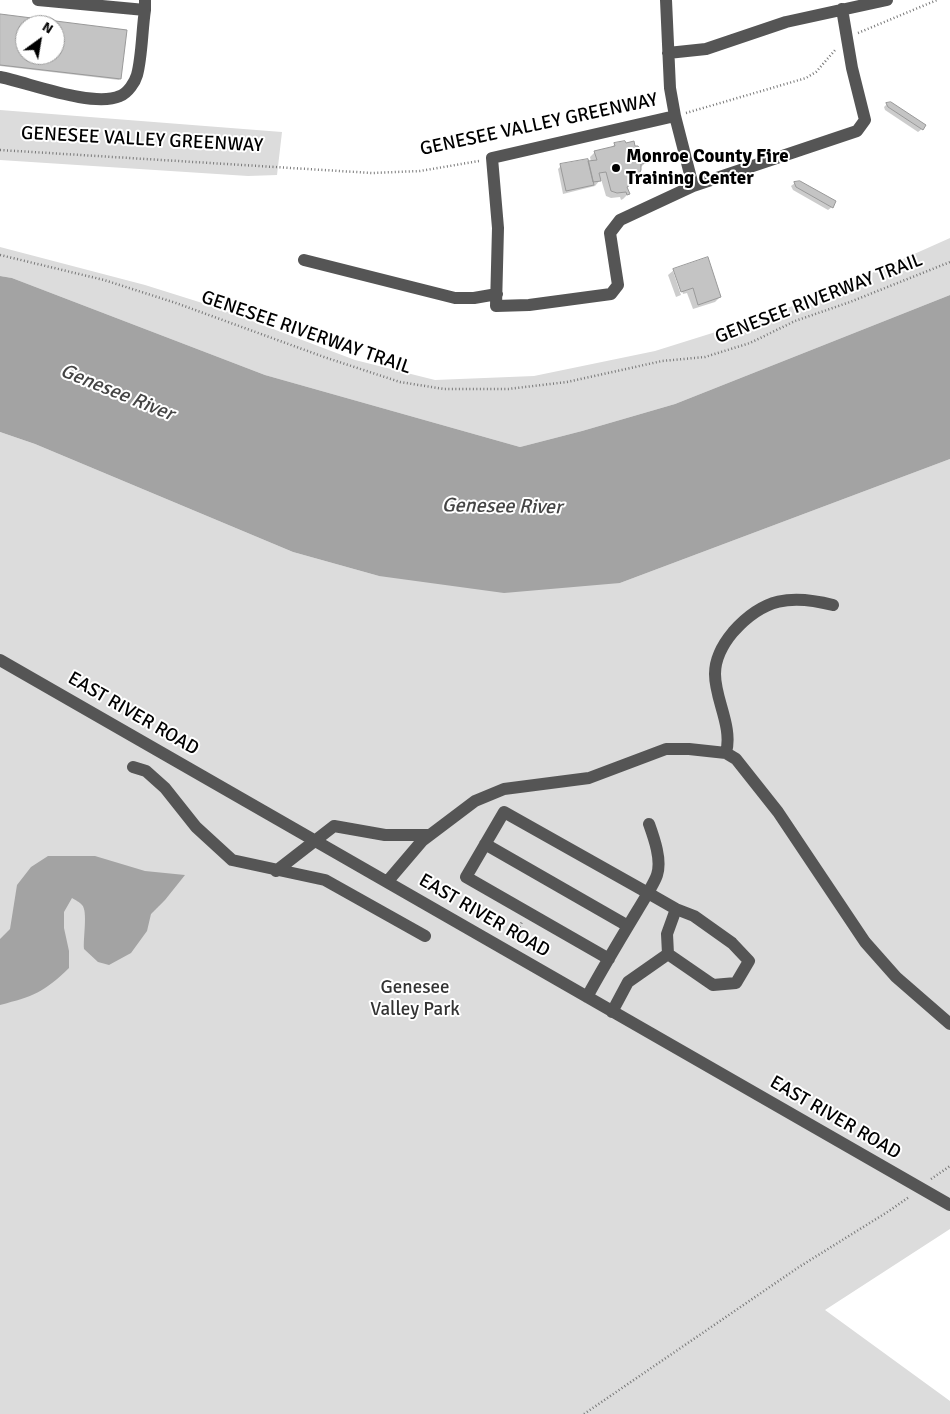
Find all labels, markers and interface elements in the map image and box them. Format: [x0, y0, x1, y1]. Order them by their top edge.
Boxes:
north arrow [15, 15, 65, 65]
text: N [39, 18, 56, 37]
street label: GENESEE VALLEY GREENWAY [418, 89, 660, 161]
street label: GENESEE VALLEY GREENWAY [20, 122, 264, 158]
place label: Monroe County Fire Training Center [626, 146, 789, 190]
marker: Monroe County Fire Training Center [610, 162, 622, 174]
street label: GENESEE RIVERWAY TRAIL [712, 249, 926, 349]
street label: GENESEE RIVERWAY TRAIL [198, 286, 414, 380]
water label: Genesee River [57, 359, 177, 427]
water label: Genesee River [442, 494, 562, 520]
street label: EAST RIVER ROAD [63, 667, 203, 761]
street label: EAST RIVER ROAD [414, 869, 554, 963]
park label: Genesee Valley Park [370, 977, 460, 1021]
street label: EAST RIVER ROAD [765, 1071, 905, 1165]

